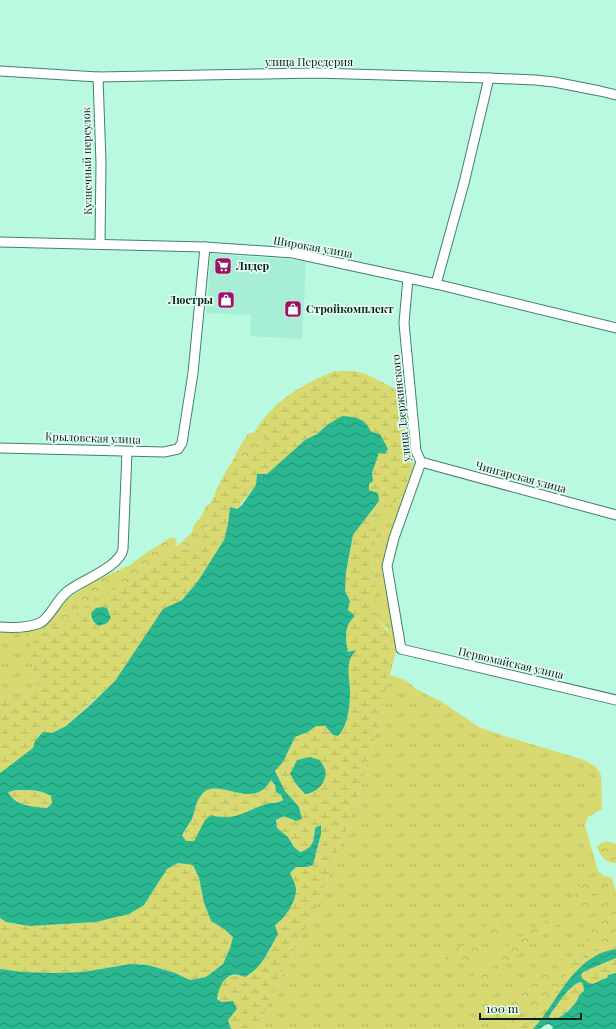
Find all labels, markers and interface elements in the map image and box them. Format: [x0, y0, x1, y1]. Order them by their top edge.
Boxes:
street label: улица Передерия [264, 54, 353, 69]
street label: Кузнечный переулок [78, 106, 95, 215]
street label: Широкая улица [272, 232, 355, 261]
supermarket icon: Лидер [213, 256, 233, 276]
place label: Лидер [235, 258, 270, 273]
shop icon: Люстры [216, 290, 236, 310]
place label: Люстры [167, 292, 213, 307]
shop icon: Стройкомплект [283, 299, 303, 319]
place label: Стройкомплект [306, 301, 394, 316]
street label: улица Дзержинского [387, 354, 414, 463]
street label: Крыловская улица [45, 428, 142, 447]
street label: Чингарская улица [474, 457, 569, 496]
street label: Первомайская улица [457, 643, 566, 682]
scale bar [480, 995, 581, 1021]
text: 100 m [486, 1000, 519, 1016]

